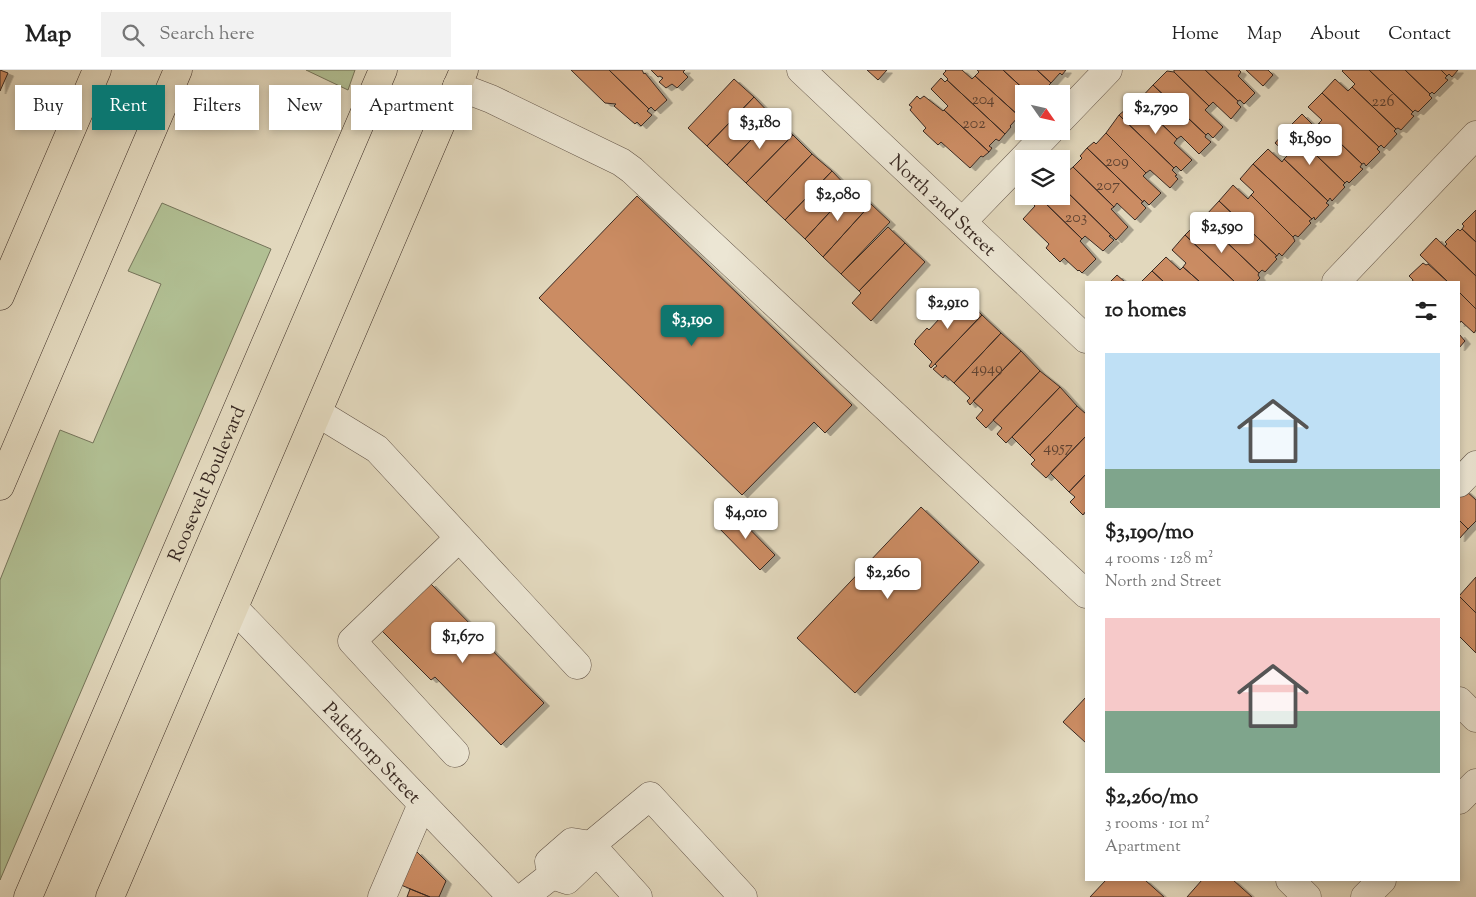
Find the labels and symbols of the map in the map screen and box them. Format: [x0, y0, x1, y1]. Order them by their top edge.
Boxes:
north arrow [1015, 85, 1070, 140]
house number: 204 [971, 89, 995, 112]
house number: 226 [1372, 91, 1395, 114]
pin: $2,790 [1115, 92, 1197, 135]
pin: $3,180 [719, 108, 801, 150]
house number: 202 [962, 113, 986, 136]
pin: $1,890 [1269, 124, 1351, 166]
street label: North 2nd Street [882, 149, 1002, 264]
house number: 209 [1105, 151, 1129, 174]
house number: 207 [1096, 175, 1120, 198]
pin: $2,080 [797, 180, 879, 222]
house number: 203 [1065, 207, 1087, 230]
pin: $2,590 [1181, 212, 1263, 254]
pin: $2,910 [907, 288, 989, 330]
pin: $3,190 [651, 304, 733, 347]
house number: 4949 [971, 358, 1003, 381]
street label: Roosevelt Boulevard [162, 402, 253, 567]
house number: 4957 [1043, 437, 1073, 460]
pin: $4,010 [705, 498, 787, 540]
pin: $2,260 [847, 558, 929, 600]
pin: $1,670 [422, 622, 504, 664]
street label: Palethorp Street [315, 697, 427, 811]

